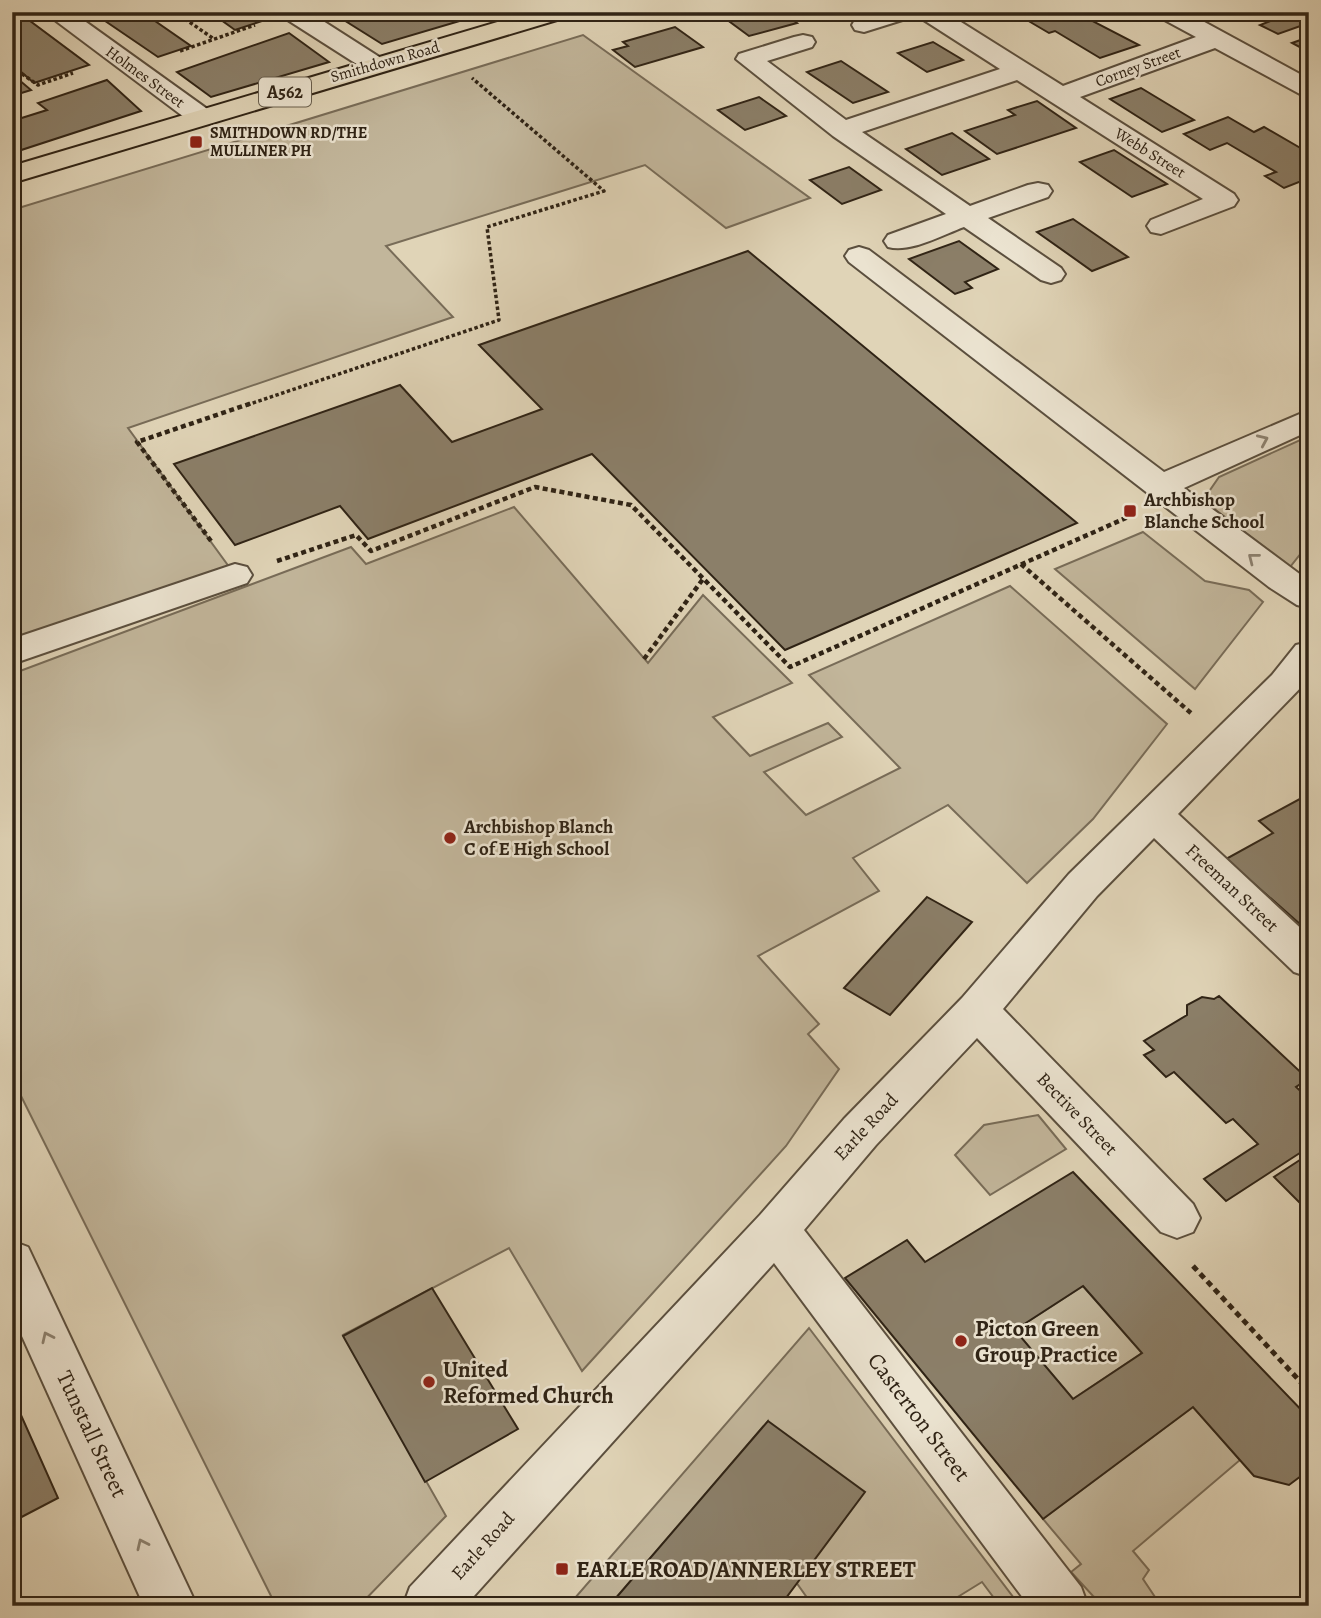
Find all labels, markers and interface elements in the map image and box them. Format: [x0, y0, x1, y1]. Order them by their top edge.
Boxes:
street label: Smithdown Road [328, 36, 443, 88]
street label: Holmes Street [101, 41, 189, 113]
street label: Corney Street [1092, 41, 1184, 93]
road number: A562 [259, 78, 311, 106]
place label: SMITHDOWN RD/THE MULLINER PH [210, 122, 367, 162]
street label: Webb Street [1110, 122, 1190, 183]
marker: SMITHDOWN RD/THE MULLINER PH [188, 134, 204, 150]
one-way arrow [1255, 434, 1268, 448]
place label: Archbishop Blanche School [1143, 487, 1264, 535]
marker: Archbishop Blanche School [1122, 503, 1138, 519]
one-way arrow [1248, 553, 1261, 566]
place label: Archbishop Blanch C of E High School [463, 814, 613, 862]
marker: Archbishop Blanch C of E High School [442, 830, 458, 846]
street label: Freeman Street [1180, 838, 1284, 938]
street label: Bective Street [1031, 1067, 1123, 1161]
street label: Earle Road [828, 1087, 905, 1166]
place label: Picton Green Group Practice [975, 1313, 1118, 1370]
one-way arrow [41, 1332, 55, 1344]
marker: Picton Green Group Practice [953, 1333, 969, 1349]
street label: Casterton Street [860, 1346, 978, 1488]
place label: United Reformed Church [443, 1354, 614, 1411]
street label: Tunstall Street [49, 1365, 135, 1503]
marker: United Reformed Church [421, 1374, 437, 1390]
street label: Earle Road [445, 1506, 521, 1586]
one-way arrow [136, 1539, 150, 1551]
place label: EARLE ROAD/ANNERLEY STREET [576, 1554, 916, 1585]
marker: EARLE ROAD/ANNERLEY STREET [554, 1561, 570, 1577]

